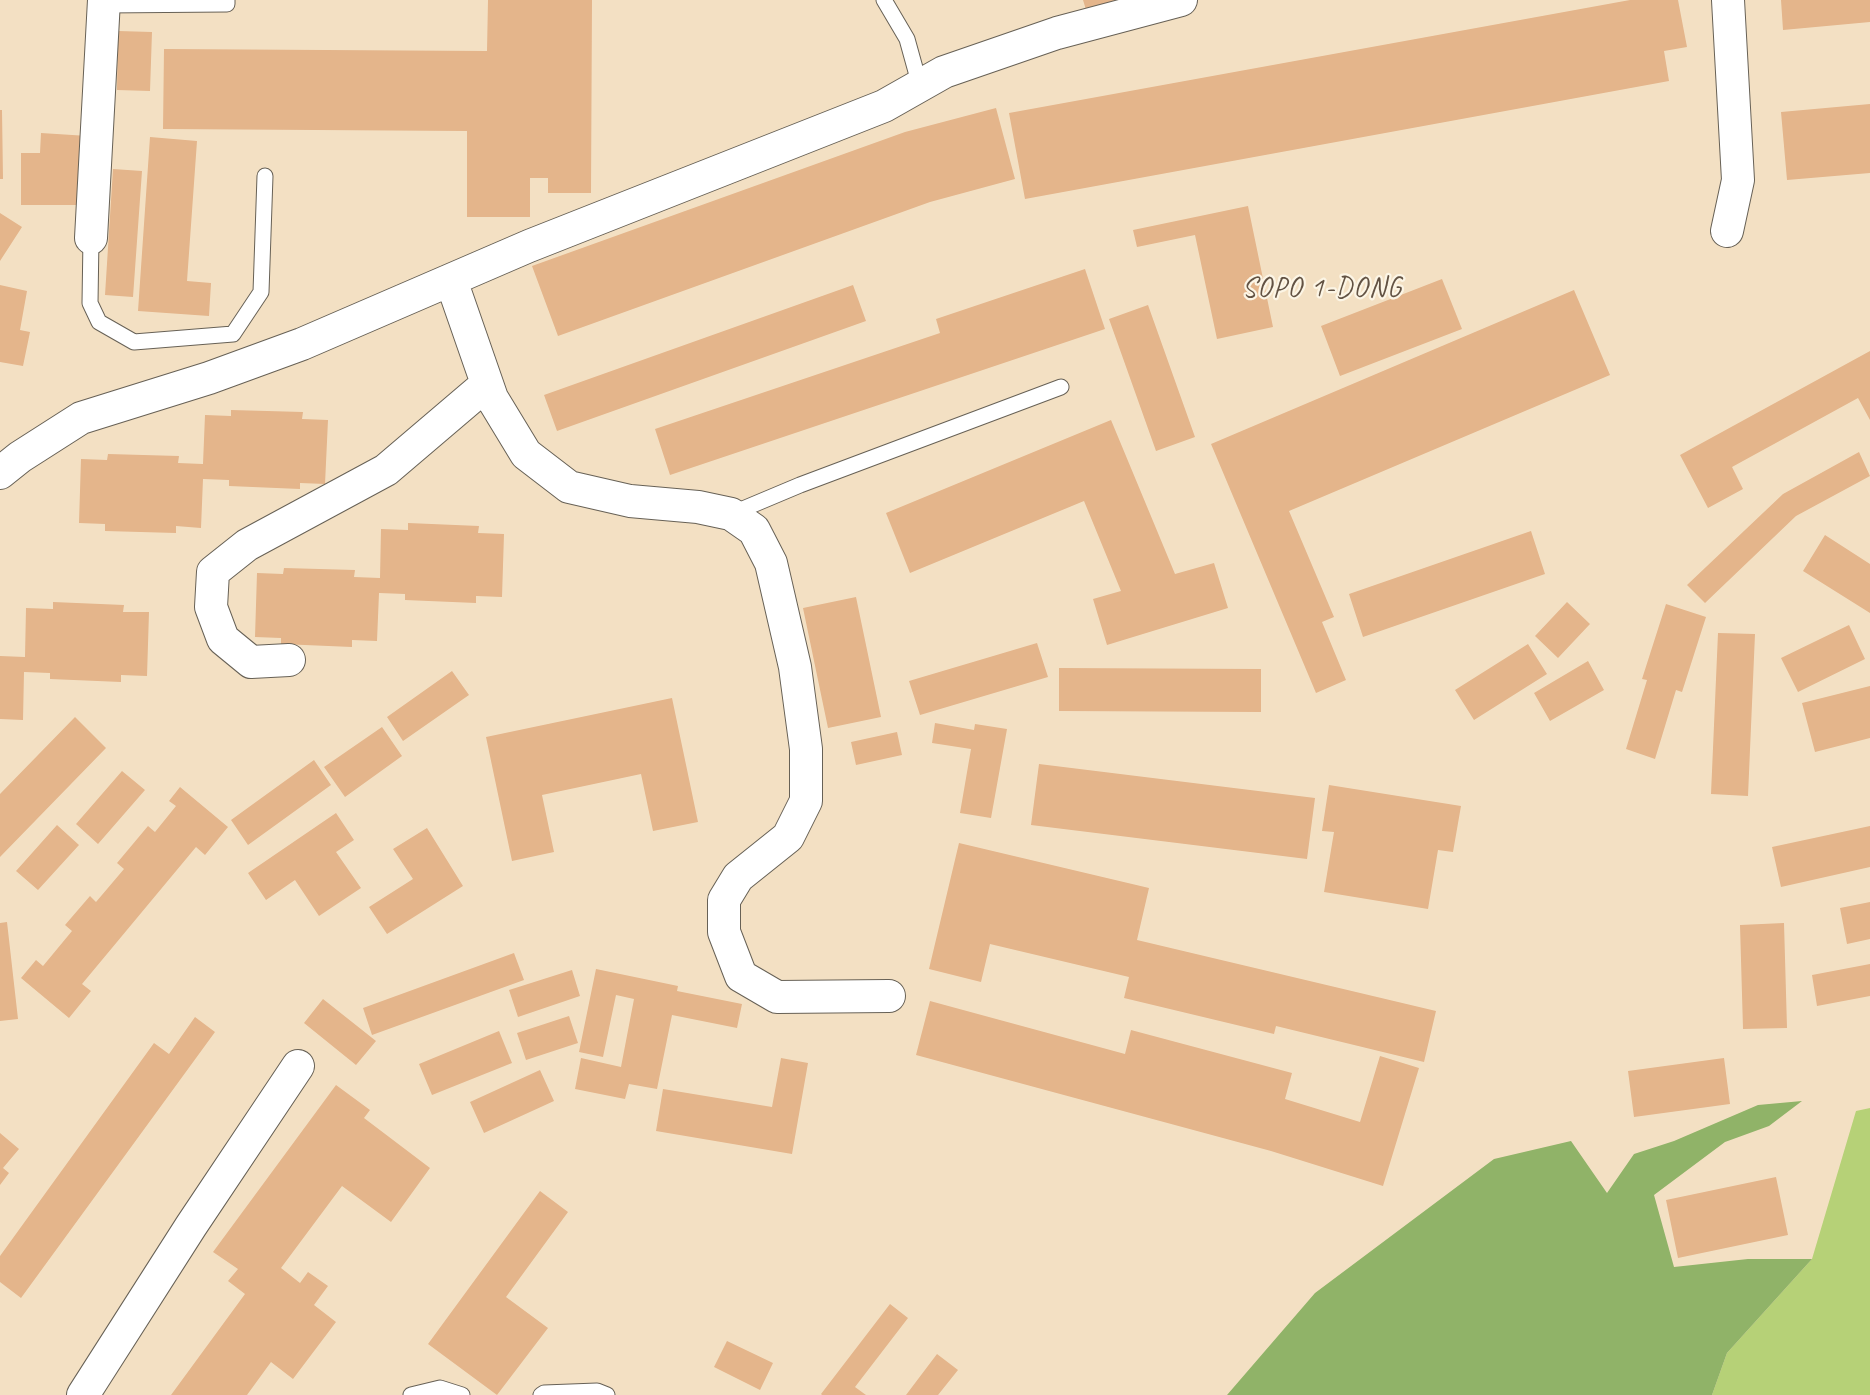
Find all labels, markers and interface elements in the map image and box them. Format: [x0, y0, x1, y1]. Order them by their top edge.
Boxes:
district label: SOPO 1-DONG [1242, 272, 1402, 306]

